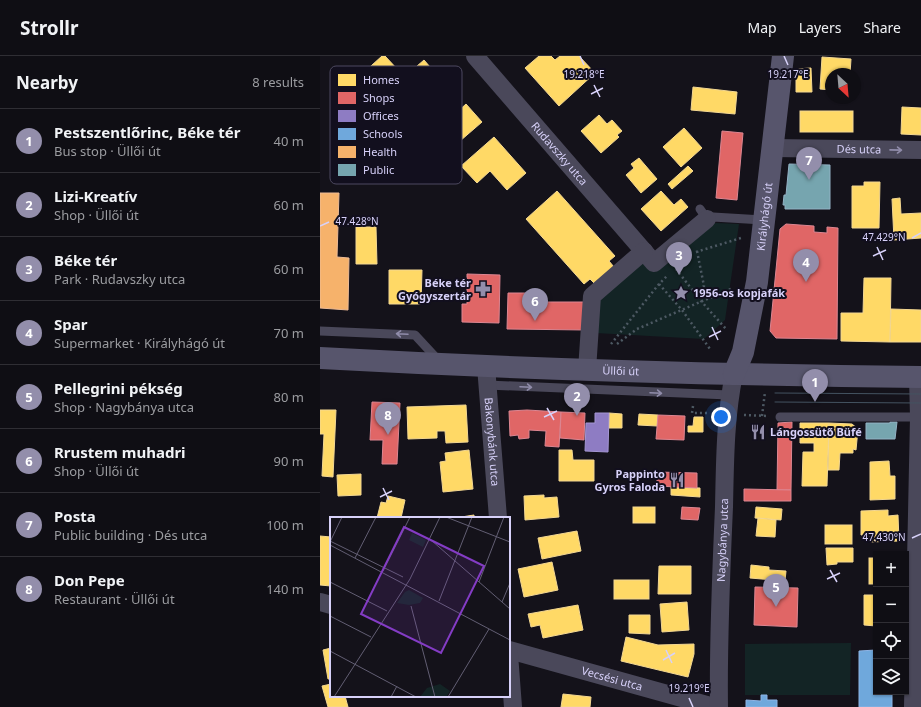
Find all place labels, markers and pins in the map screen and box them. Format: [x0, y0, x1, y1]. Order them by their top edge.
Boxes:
pin: 7 [796, 147, 822, 180]
pin: 3 [666, 242, 692, 275]
pin: 4 [793, 249, 819, 282]
place label: Béke tér Gyógyszertár [398, 275, 471, 303]
pharmacy icon: Béke tér Gyógyszertár [474, 280, 492, 298]
place icon: 1956-os kopjafák [672, 284, 690, 302]
place label: 1956-os kopjafák [693, 285, 785, 300]
pin: 6 [522, 288, 548, 321]
pin: 1 [802, 369, 828, 402]
pin: 2 [564, 383, 590, 416]
pin: 8 [375, 402, 401, 435]
restaurant icon: Lángossütő Büfé [749, 423, 767, 441]
place label: Lángossütő Büfé [770, 424, 862, 439]
place label: Pappinto Gyros Faloda [594, 466, 665, 494]
restaurant icon: Pappinto Gyros Faloda [668, 471, 686, 489]
pin: 5 [763, 574, 789, 607]

